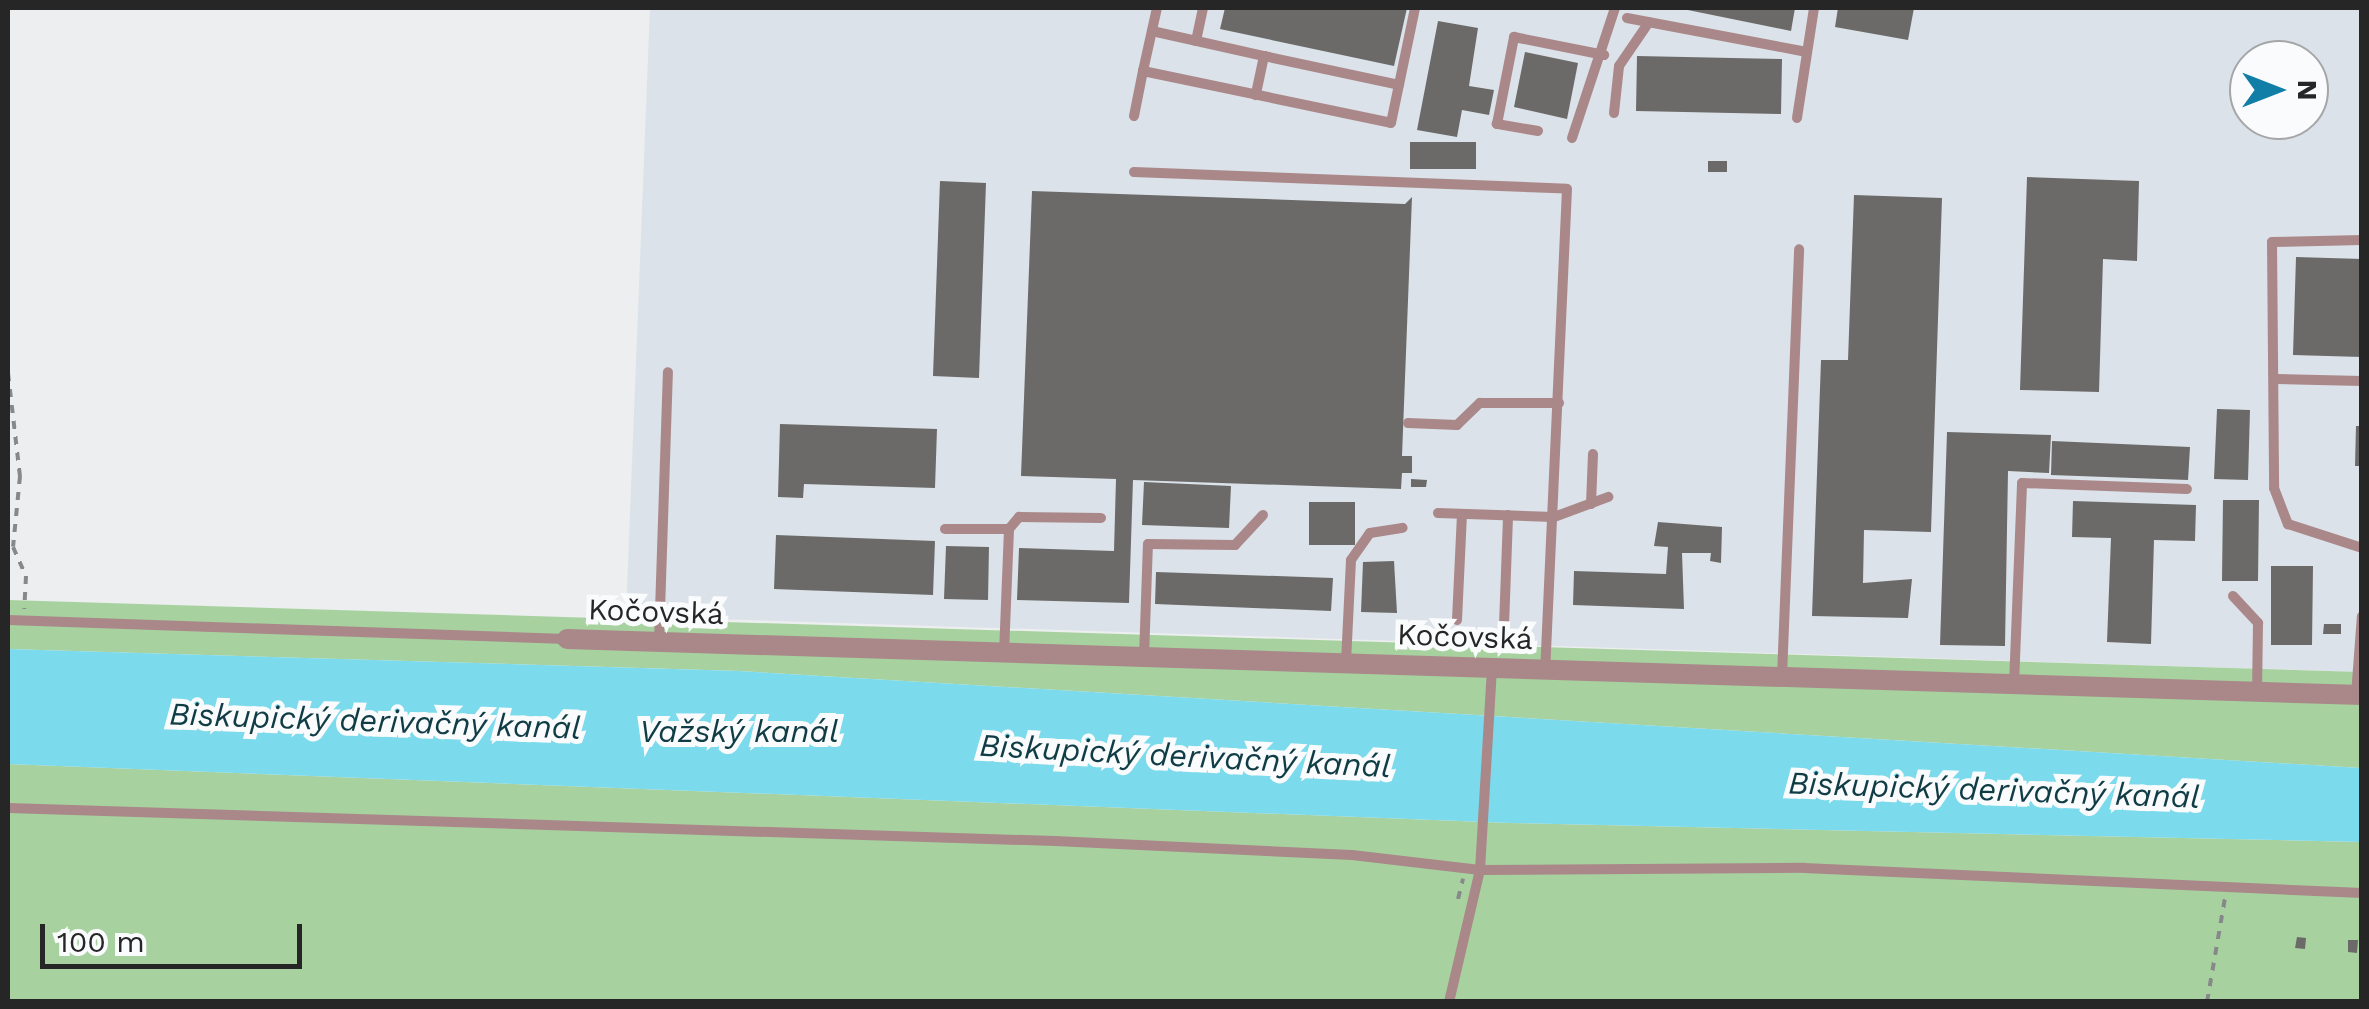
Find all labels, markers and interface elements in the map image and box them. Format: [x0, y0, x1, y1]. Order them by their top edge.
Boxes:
north arrow [2229, 40, 2329, 140]
text: N [2291, 80, 2324, 100]
street label: Kočovská [587, 592, 725, 632]
street label: Kočovská [1396, 617, 1534, 657]
water label: Biskupický derivačný kanál [168, 695, 582, 747]
water label: Važský kanál [639, 712, 839, 750]
water label: Biskupický derivačný kanál [977, 726, 1393, 786]
water label: Biskupický derivačný kanál [1787, 764, 2201, 816]
scale bar [45, 904, 308, 966]
text: 100 m [57, 924, 145, 959]

